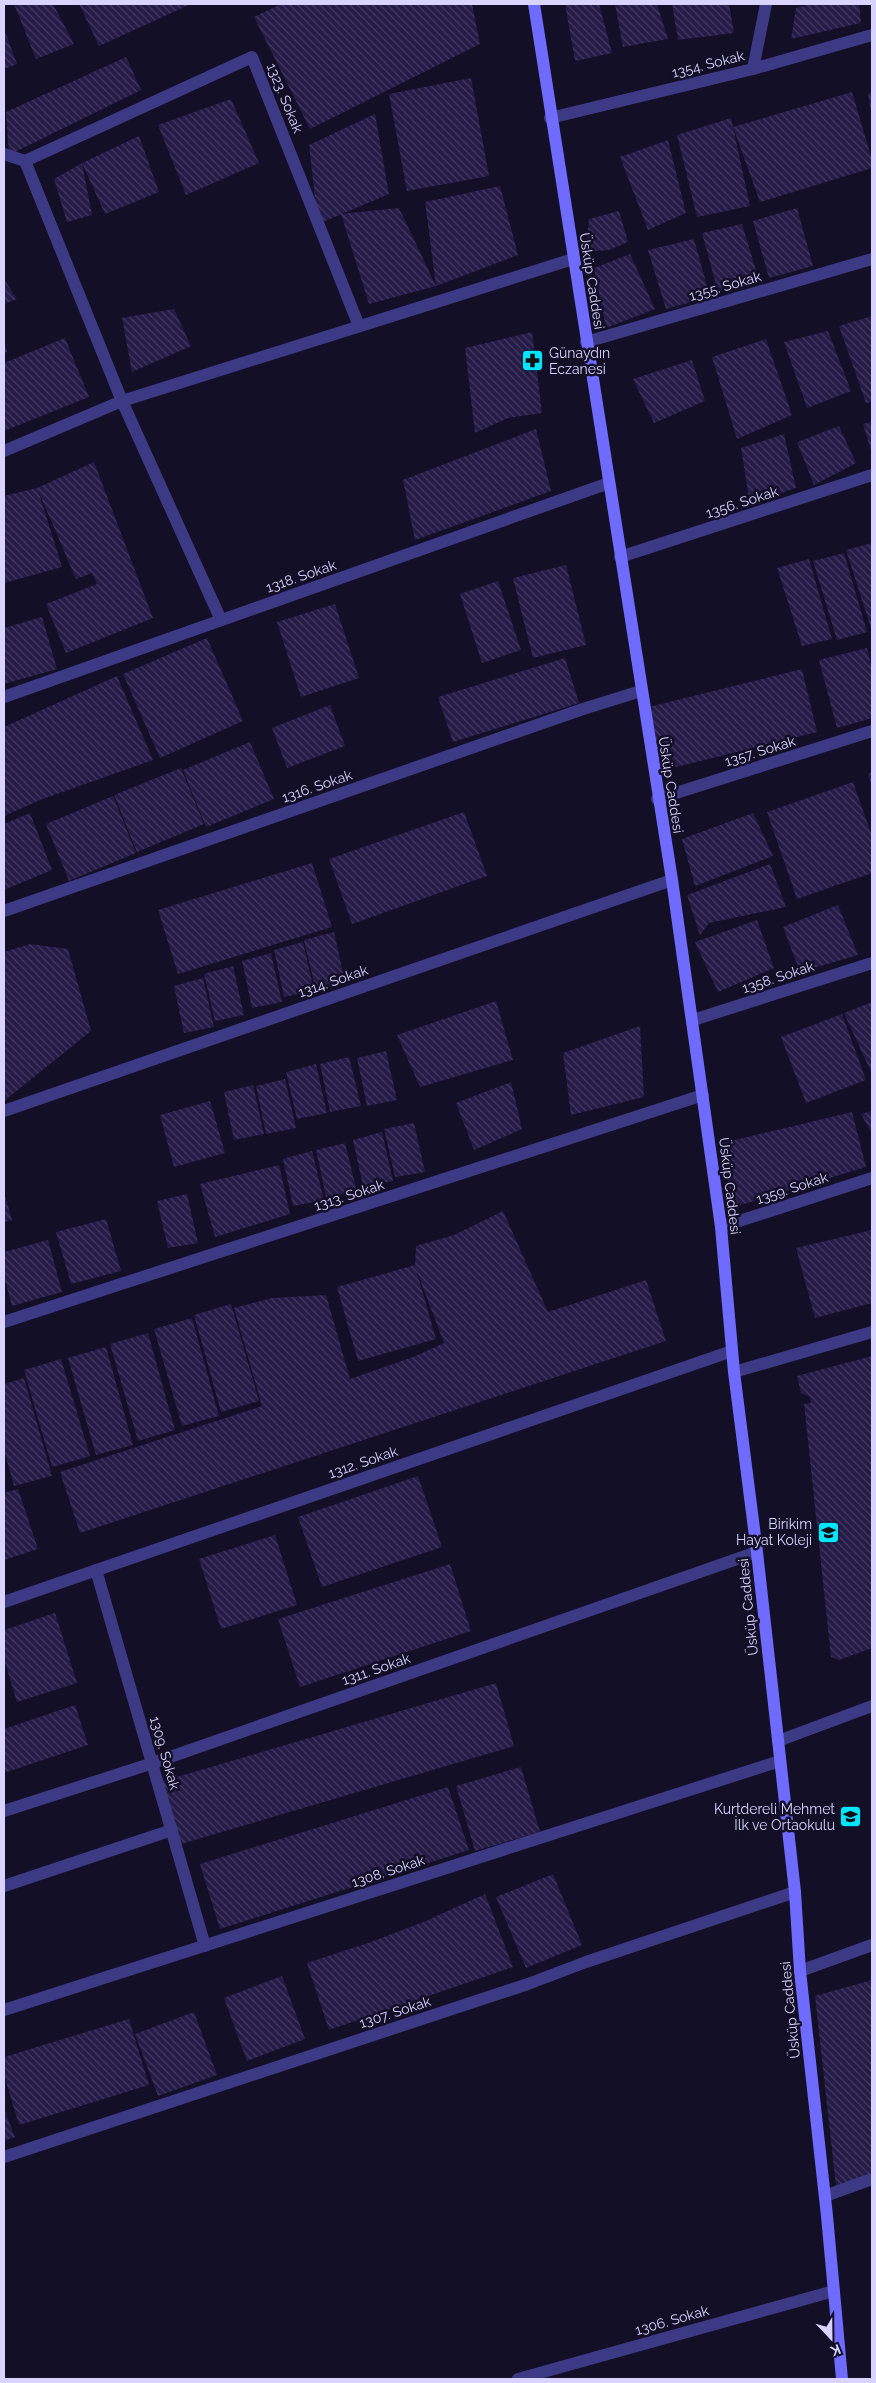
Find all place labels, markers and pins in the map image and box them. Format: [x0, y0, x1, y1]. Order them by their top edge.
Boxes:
place label: Günaydın Eczanesi [549, 345, 610, 377]
pharmacy icon: Günaydın Eczanesi [521, 349, 545, 373]
place label: Birikim Hayat Koleji [736, 1516, 812, 1548]
school or university icon: Birikim Hayat Koleji [816, 1520, 840, 1544]
place label: Kurtdereli Mehmet İlk ve Ortaokulu [714, 1801, 835, 1833]
school or university icon: Kurtdereli Mehmet İlk ve Ortaokulu [839, 1805, 863, 1829]

